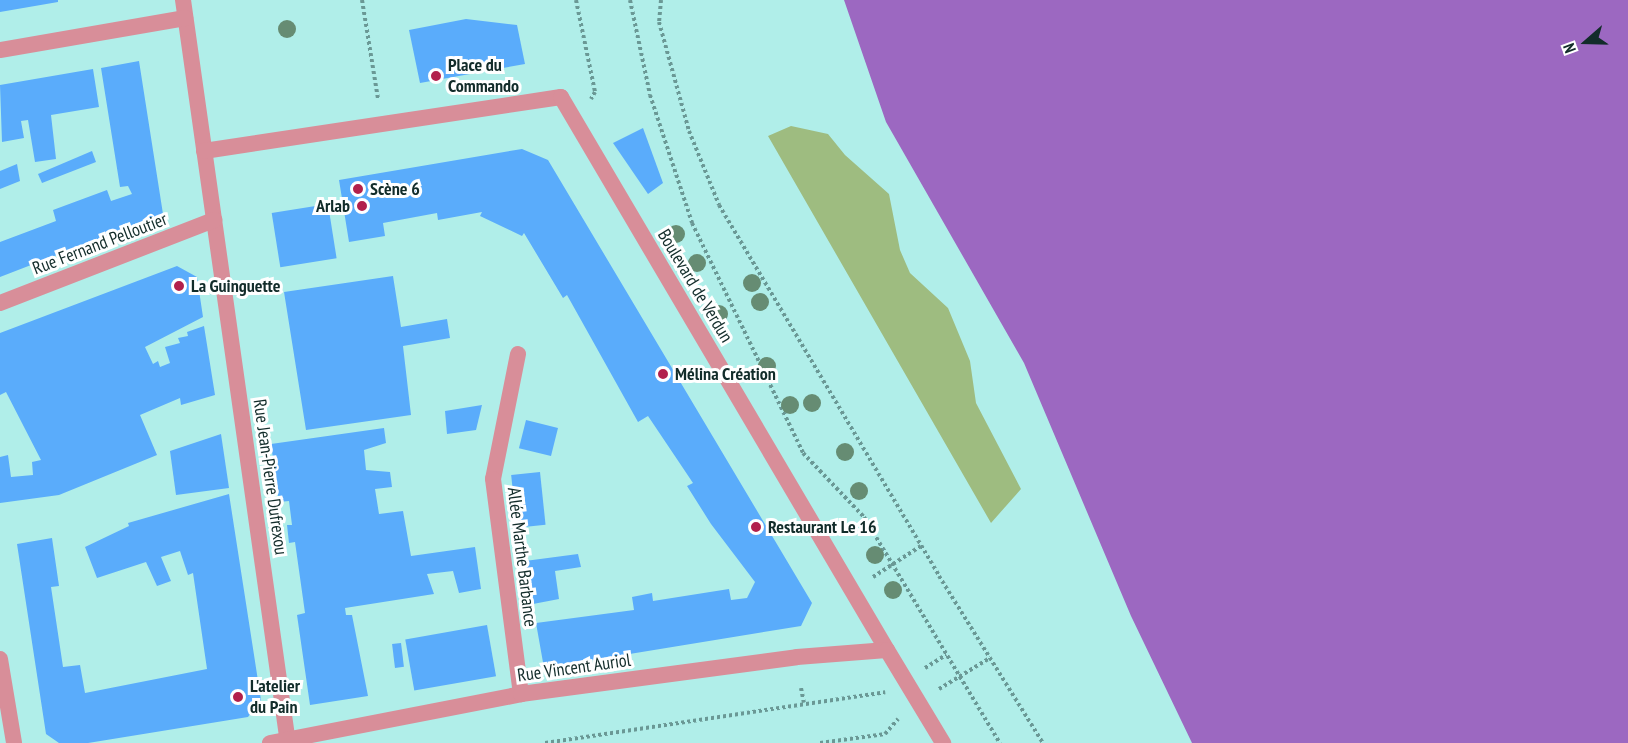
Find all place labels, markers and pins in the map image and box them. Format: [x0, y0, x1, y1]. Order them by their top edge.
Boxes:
place label: Place du Commando [448, 55, 519, 98]
marker: Place du Commando [429, 69, 443, 83]
place label: Scène 6 [370, 178, 420, 200]
marker: Scène 6 [351, 182, 365, 196]
place label: Arlab [316, 195, 350, 217]
marker: Arlab [355, 199, 369, 213]
place label: La Guinguette [191, 275, 281, 297]
marker: La Guinguette [172, 279, 186, 293]
place label: Mélina Création [675, 363, 776, 385]
marker: Mélina Création [656, 367, 670, 381]
place label: Restaurant Le 16 [768, 516, 877, 538]
marker: Restaurant Le 16 [749, 520, 763, 534]
place label: L'atelier du Pain [250, 676, 300, 718]
marker: L'atelier du Pain [231, 690, 245, 704]

